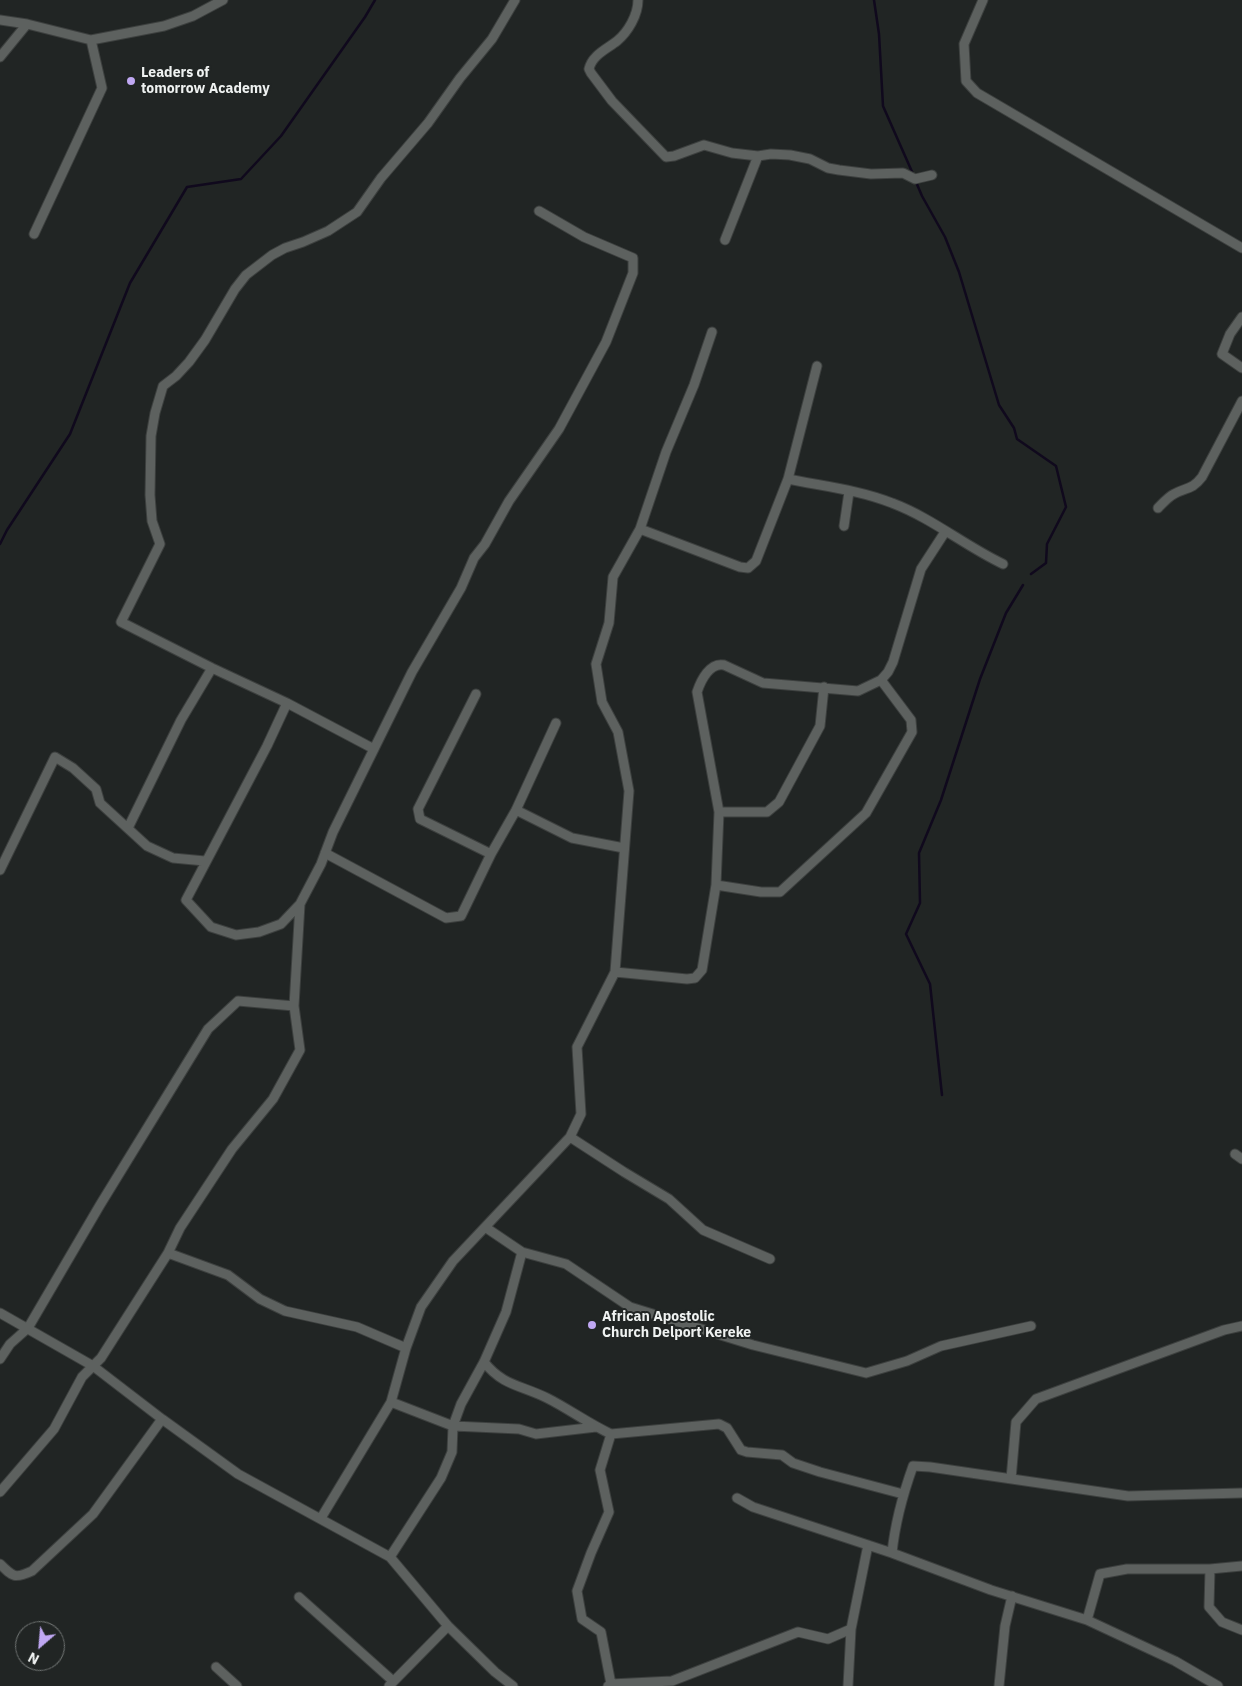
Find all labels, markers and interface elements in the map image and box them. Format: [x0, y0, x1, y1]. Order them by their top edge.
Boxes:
place label: Leaders of tomorrow Academy [141, 65, 270, 98]
marker: Leaders of tomorrow Academy [125, 75, 137, 87]
place label: African Apostolic Church Delport Kereke [602, 1309, 751, 1341]
marker: African Apostolic Church Delport Kereke [586, 1319, 598, 1331]
north arrow [15, 1621, 65, 1671]
text: N [25, 1648, 42, 1669]

